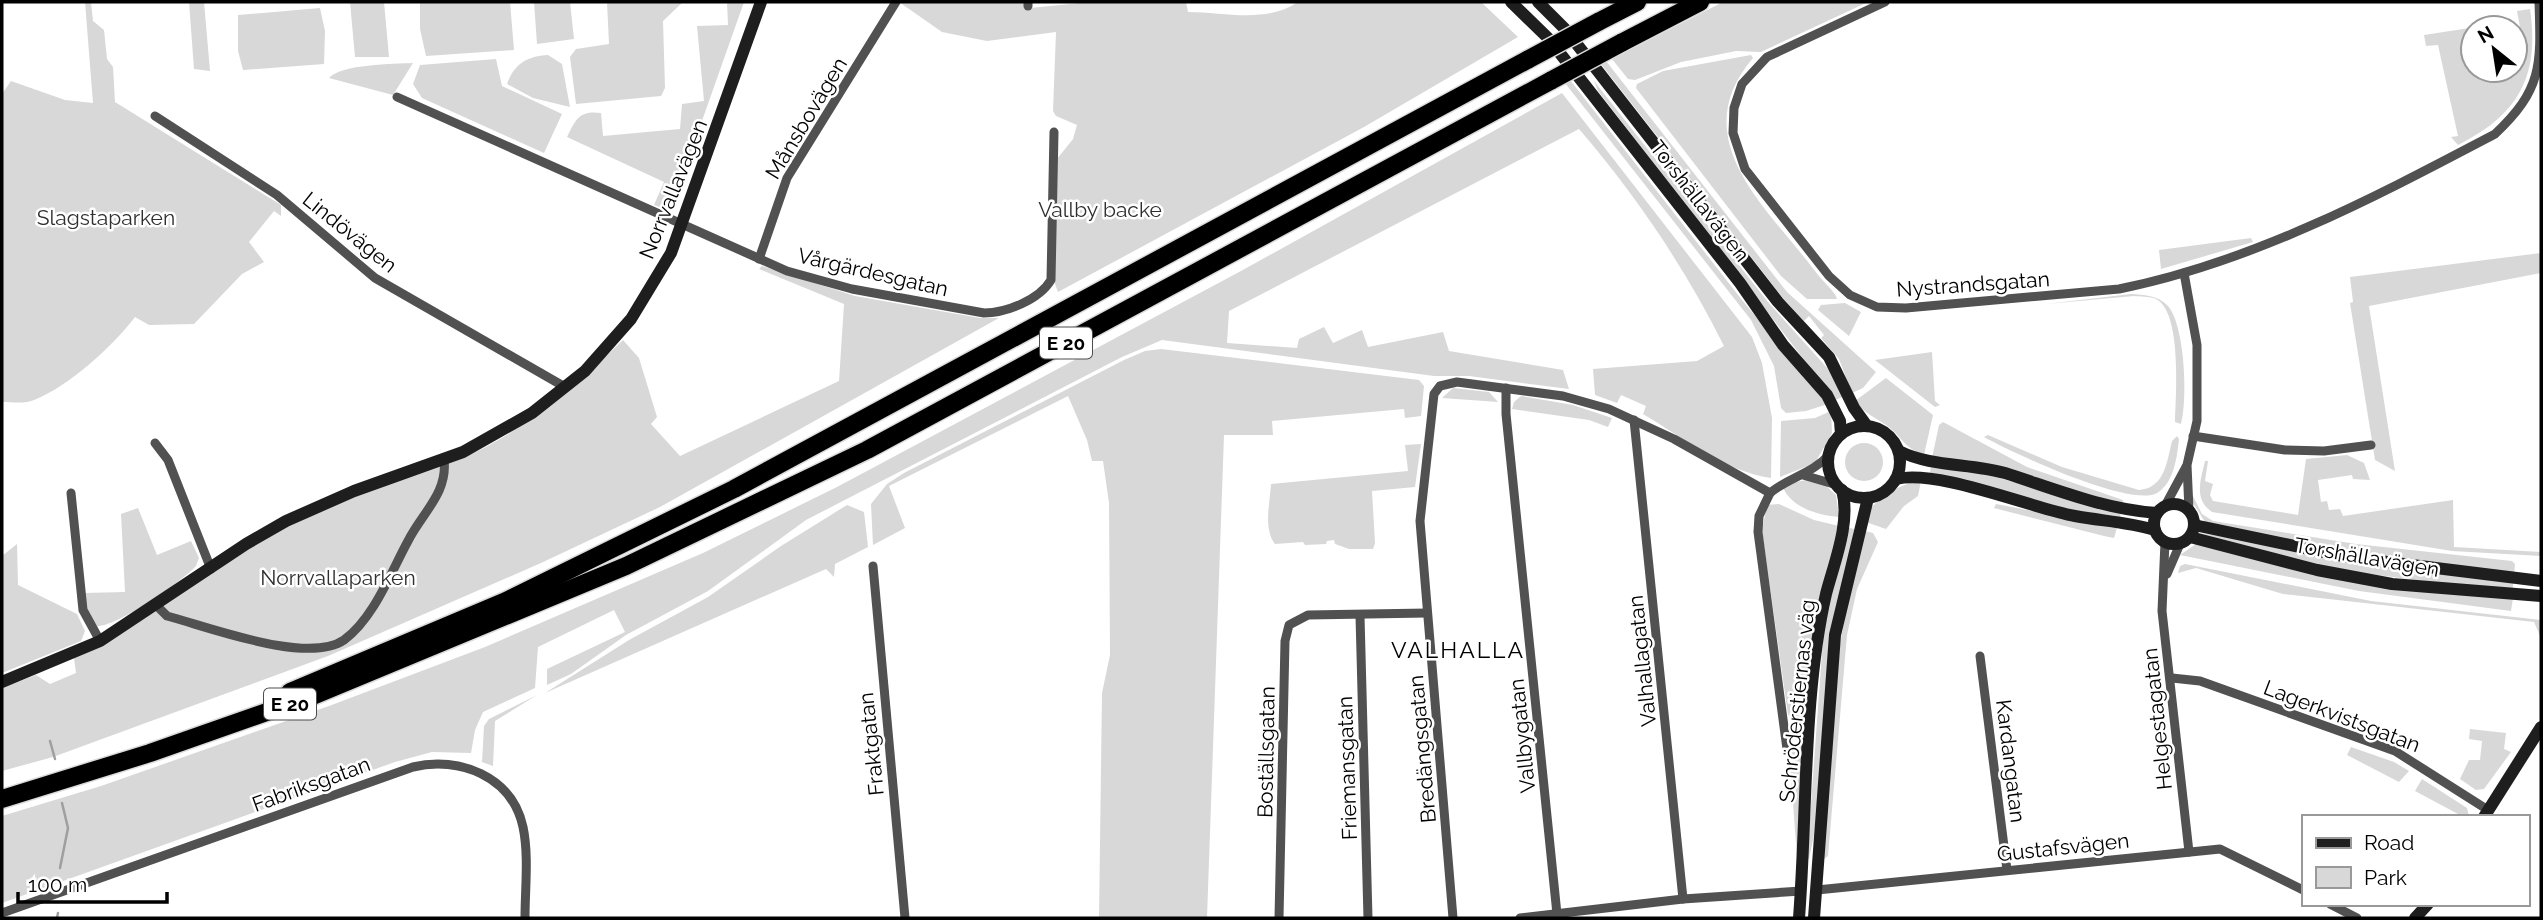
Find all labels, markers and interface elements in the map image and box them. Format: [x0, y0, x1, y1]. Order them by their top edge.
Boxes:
north arrow [2459, 14, 2529, 84]
text: N [2474, 21, 2497, 47]
street label: Månsbovägen [760, 53, 852, 183]
street label: Norrvallavägen [634, 116, 712, 262]
street label: Torshällavägen [1645, 136, 1755, 266]
street label: Lindövägen [298, 186, 402, 278]
park label: Vallby backe [1038, 197, 1162, 222]
park label: Slagstaparken [37, 205, 175, 230]
street label: Vårgärdesgatan [795, 243, 951, 301]
street label: Nystrandsgatan [1895, 266, 2051, 302]
road number: E 20 [1040, 328, 1092, 358]
street label: Torshällavägen [2293, 532, 2441, 582]
park label: Norrvallaparken [260, 565, 416, 590]
street label: Valhallagatan [1623, 594, 1661, 728]
street label: Schröderstiernas väg [1774, 598, 1820, 804]
district label: VALHALLA [1391, 636, 1525, 663]
street label: Helgestagatan [2137, 647, 2177, 791]
street label: Bredängsgatan [1403, 674, 1441, 824]
street label: Lagerkvistsgatan [2260, 675, 2424, 757]
street label: Vallbygatan [1504, 678, 1540, 794]
street label: Boställsgatan [1252, 686, 1280, 818]
road number: E 20 [264, 688, 316, 720]
street label: Fraktgatan [853, 691, 889, 797]
street label: Friemansgatan [1332, 696, 1362, 840]
street label: Kardangatan [1991, 698, 2031, 824]
street label: Fabriksgatan [249, 751, 373, 817]
legend [2302, 815, 2529, 906]
street label: Gustafsvägen [1996, 828, 2130, 866]
text: Road [2364, 830, 2414, 855]
scale bar [18, 860, 166, 904]
text: Park [2364, 865, 2407, 890]
text: 100 m [28, 872, 87, 897]

